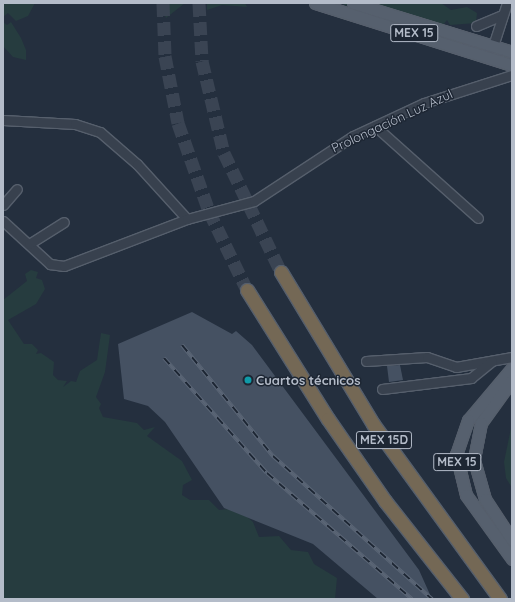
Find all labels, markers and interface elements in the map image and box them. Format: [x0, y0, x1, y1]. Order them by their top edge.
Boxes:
road number: MEX 15 [390, 23, 438, 43]
street label: Prolongación Luz Azul [329, 86, 455, 156]
place label: Cuartos técnicos [256, 372, 360, 388]
marker: Cuartos técnicos [243, 375, 253, 385]
road number: MEX 15D [355, 430, 413, 450]
road number: MEX 15 [433, 452, 481, 472]

